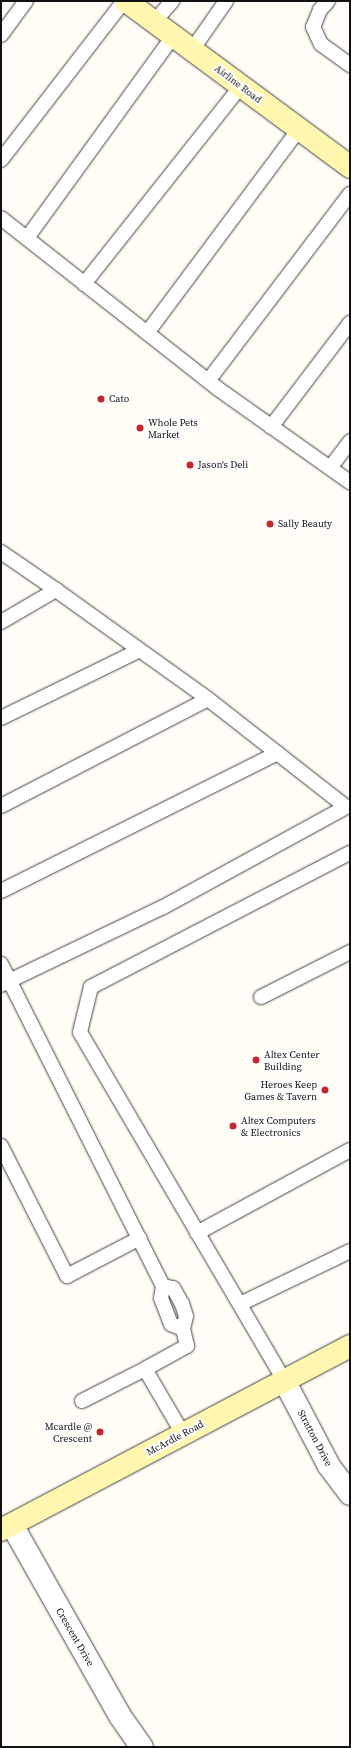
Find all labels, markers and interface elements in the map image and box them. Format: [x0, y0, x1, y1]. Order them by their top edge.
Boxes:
street label: Airline Road [212, 62, 264, 106]
place label: Cato [109, 393, 129, 405]
marker: Cato [96, 394, 106, 404]
place label: Whole Pets Market [148, 416, 198, 440]
marker: Whole Pets Market [135, 423, 145, 433]
place label: Jason's Deli [198, 459, 248, 471]
marker: Jason's Deli [185, 460, 195, 470]
place label: Sally Beauty [278, 518, 332, 530]
marker: Sally Beauty [265, 519, 275, 529]
place label: Altex Center Building [264, 1048, 320, 1072]
marker: Altex Center Building [251, 1055, 261, 1065]
place label: Heroes Keep Games & Tavern [244, 1078, 317, 1102]
marker: Heroes Keep Games & Tavern [320, 1085, 330, 1095]
place label: Altex Computers & Electronics [241, 1114, 316, 1138]
marker: Altex Computers & Electronics [228, 1121, 238, 1131]
street label: Stratton Drive [295, 1408, 335, 1468]
street label: McArdle Road [144, 1418, 206, 1458]
place label: Mcardle @ Crescent [45, 1420, 92, 1444]
marker: Mcardle @ Crescent [95, 1427, 105, 1437]
street label: Crescent Drive [53, 1606, 97, 1668]

